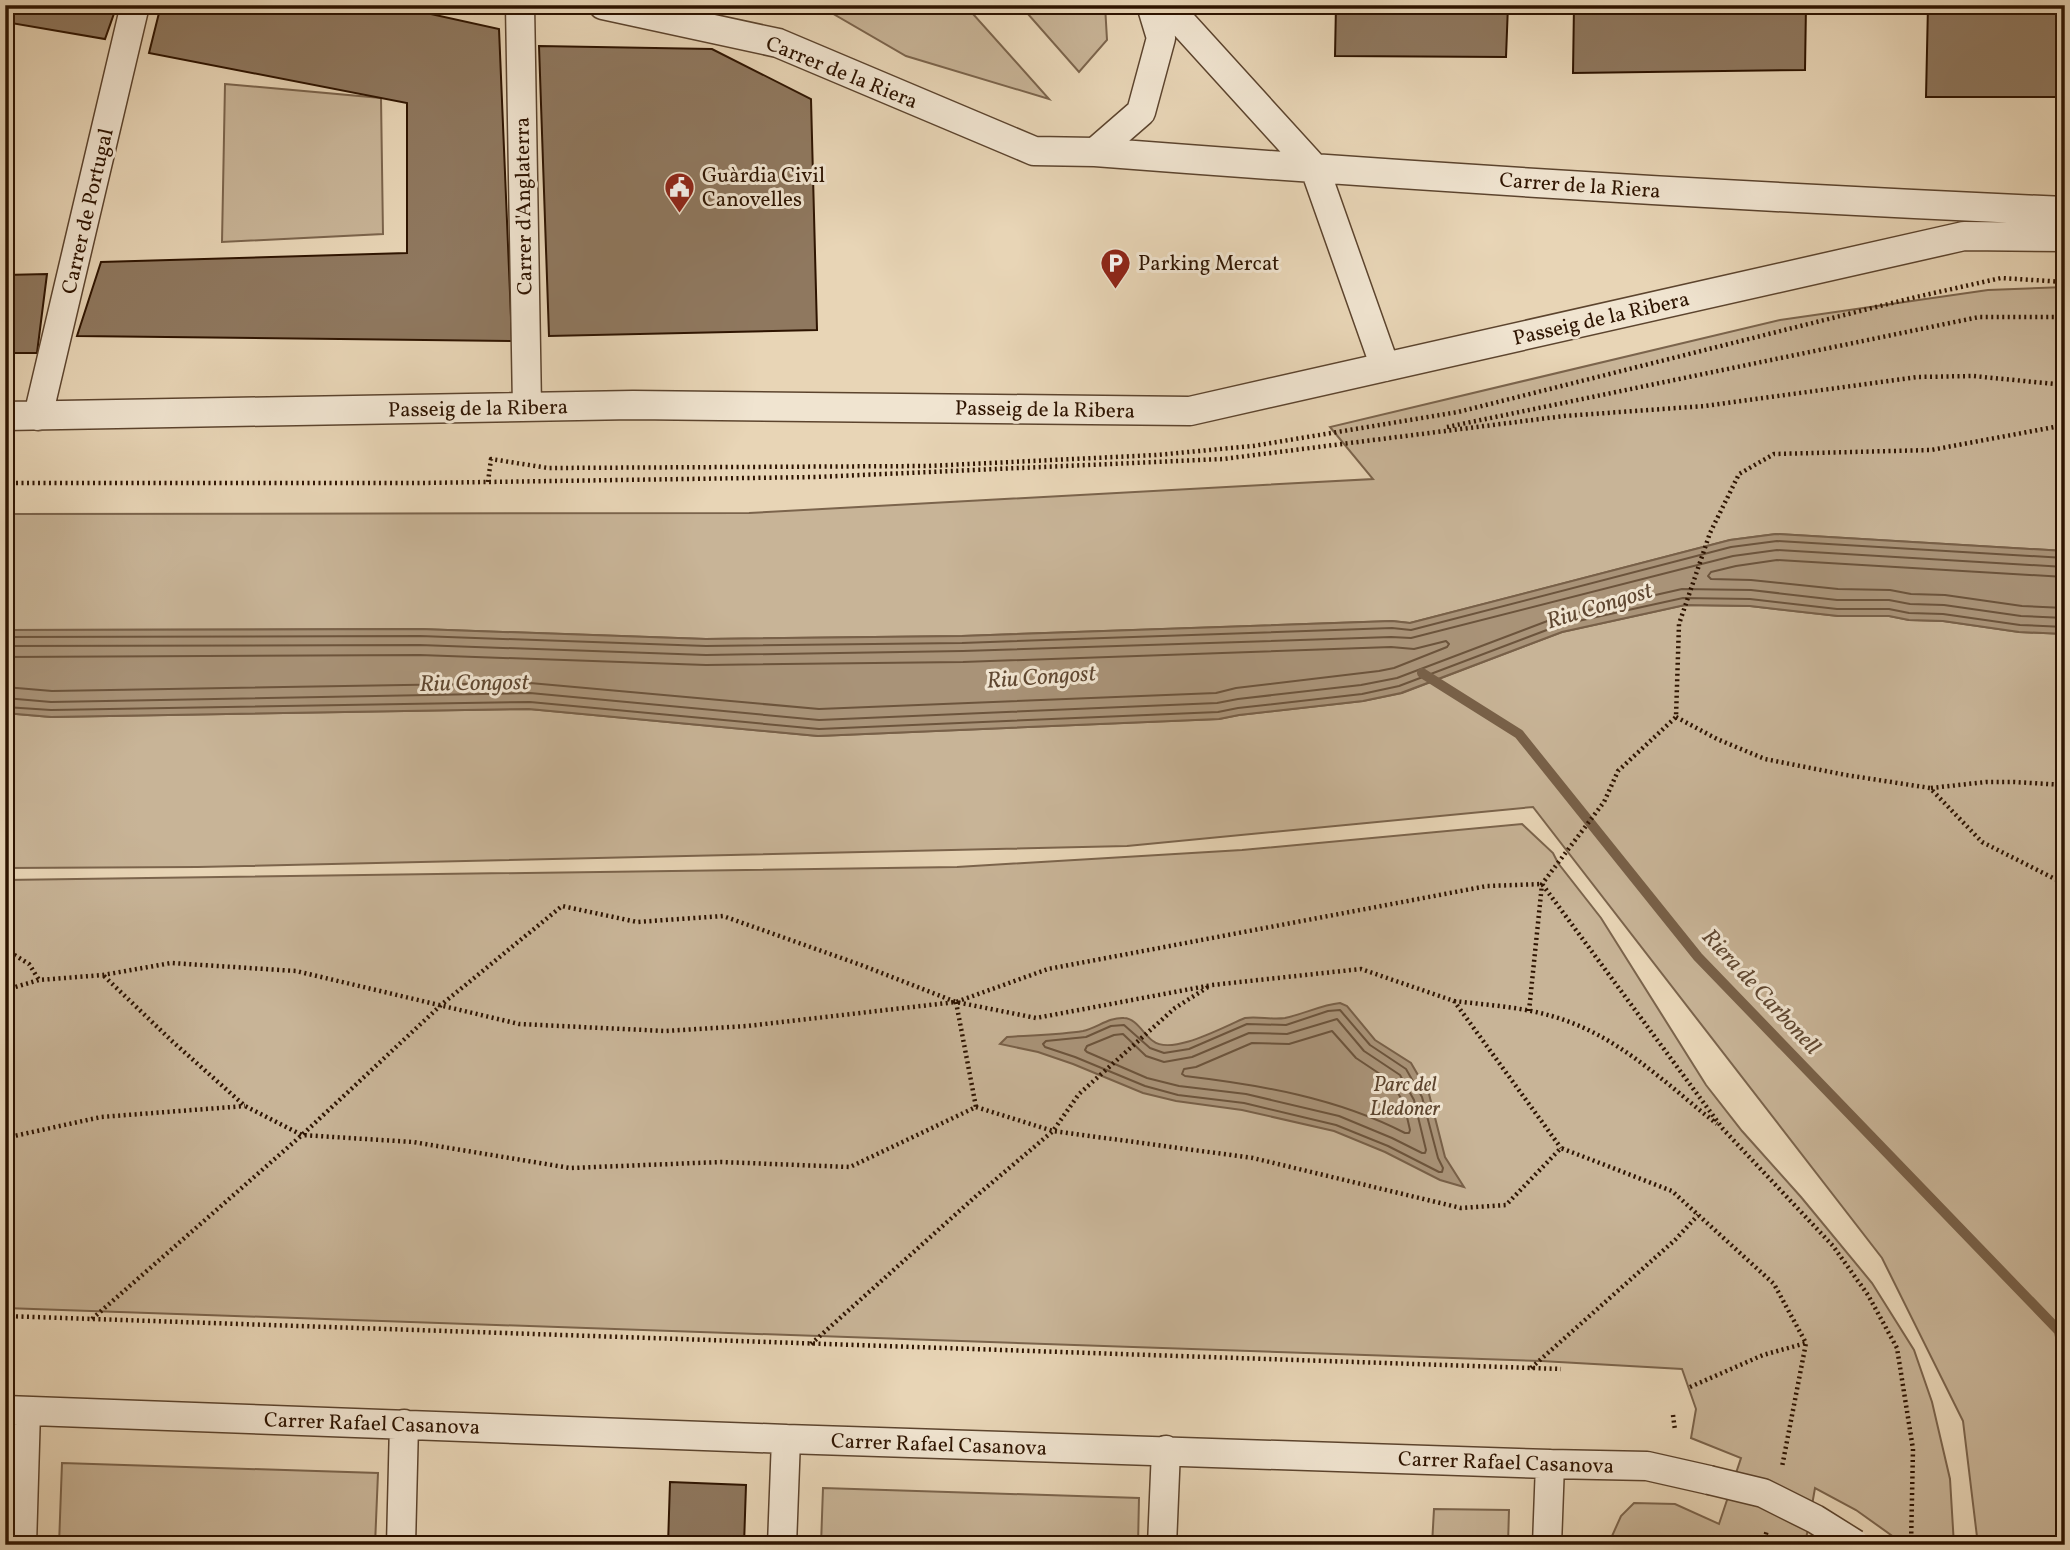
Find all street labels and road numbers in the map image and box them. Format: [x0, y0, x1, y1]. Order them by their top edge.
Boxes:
street label: Carrer de la Riera [761, 30, 922, 117]
street label: Carrer d'Anglaterra [508, 117, 541, 295]
street label: Carrer de Portugal [55, 126, 122, 297]
street label: Carrer de la Riera [1498, 166, 1661, 207]
street label: Passeig de la Ribera [1510, 285, 1692, 354]
street label: Passeig de la Ribera [388, 393, 568, 426]
street label: Passeig de la Ribera [955, 394, 1135, 427]
street label: Carrer Rafael Casanova [263, 1406, 481, 1443]
street label: Carrer Rafael Casanova [830, 1427, 1048, 1464]
street label: Carrer Rafael Casanova [1397, 1445, 1615, 1482]

